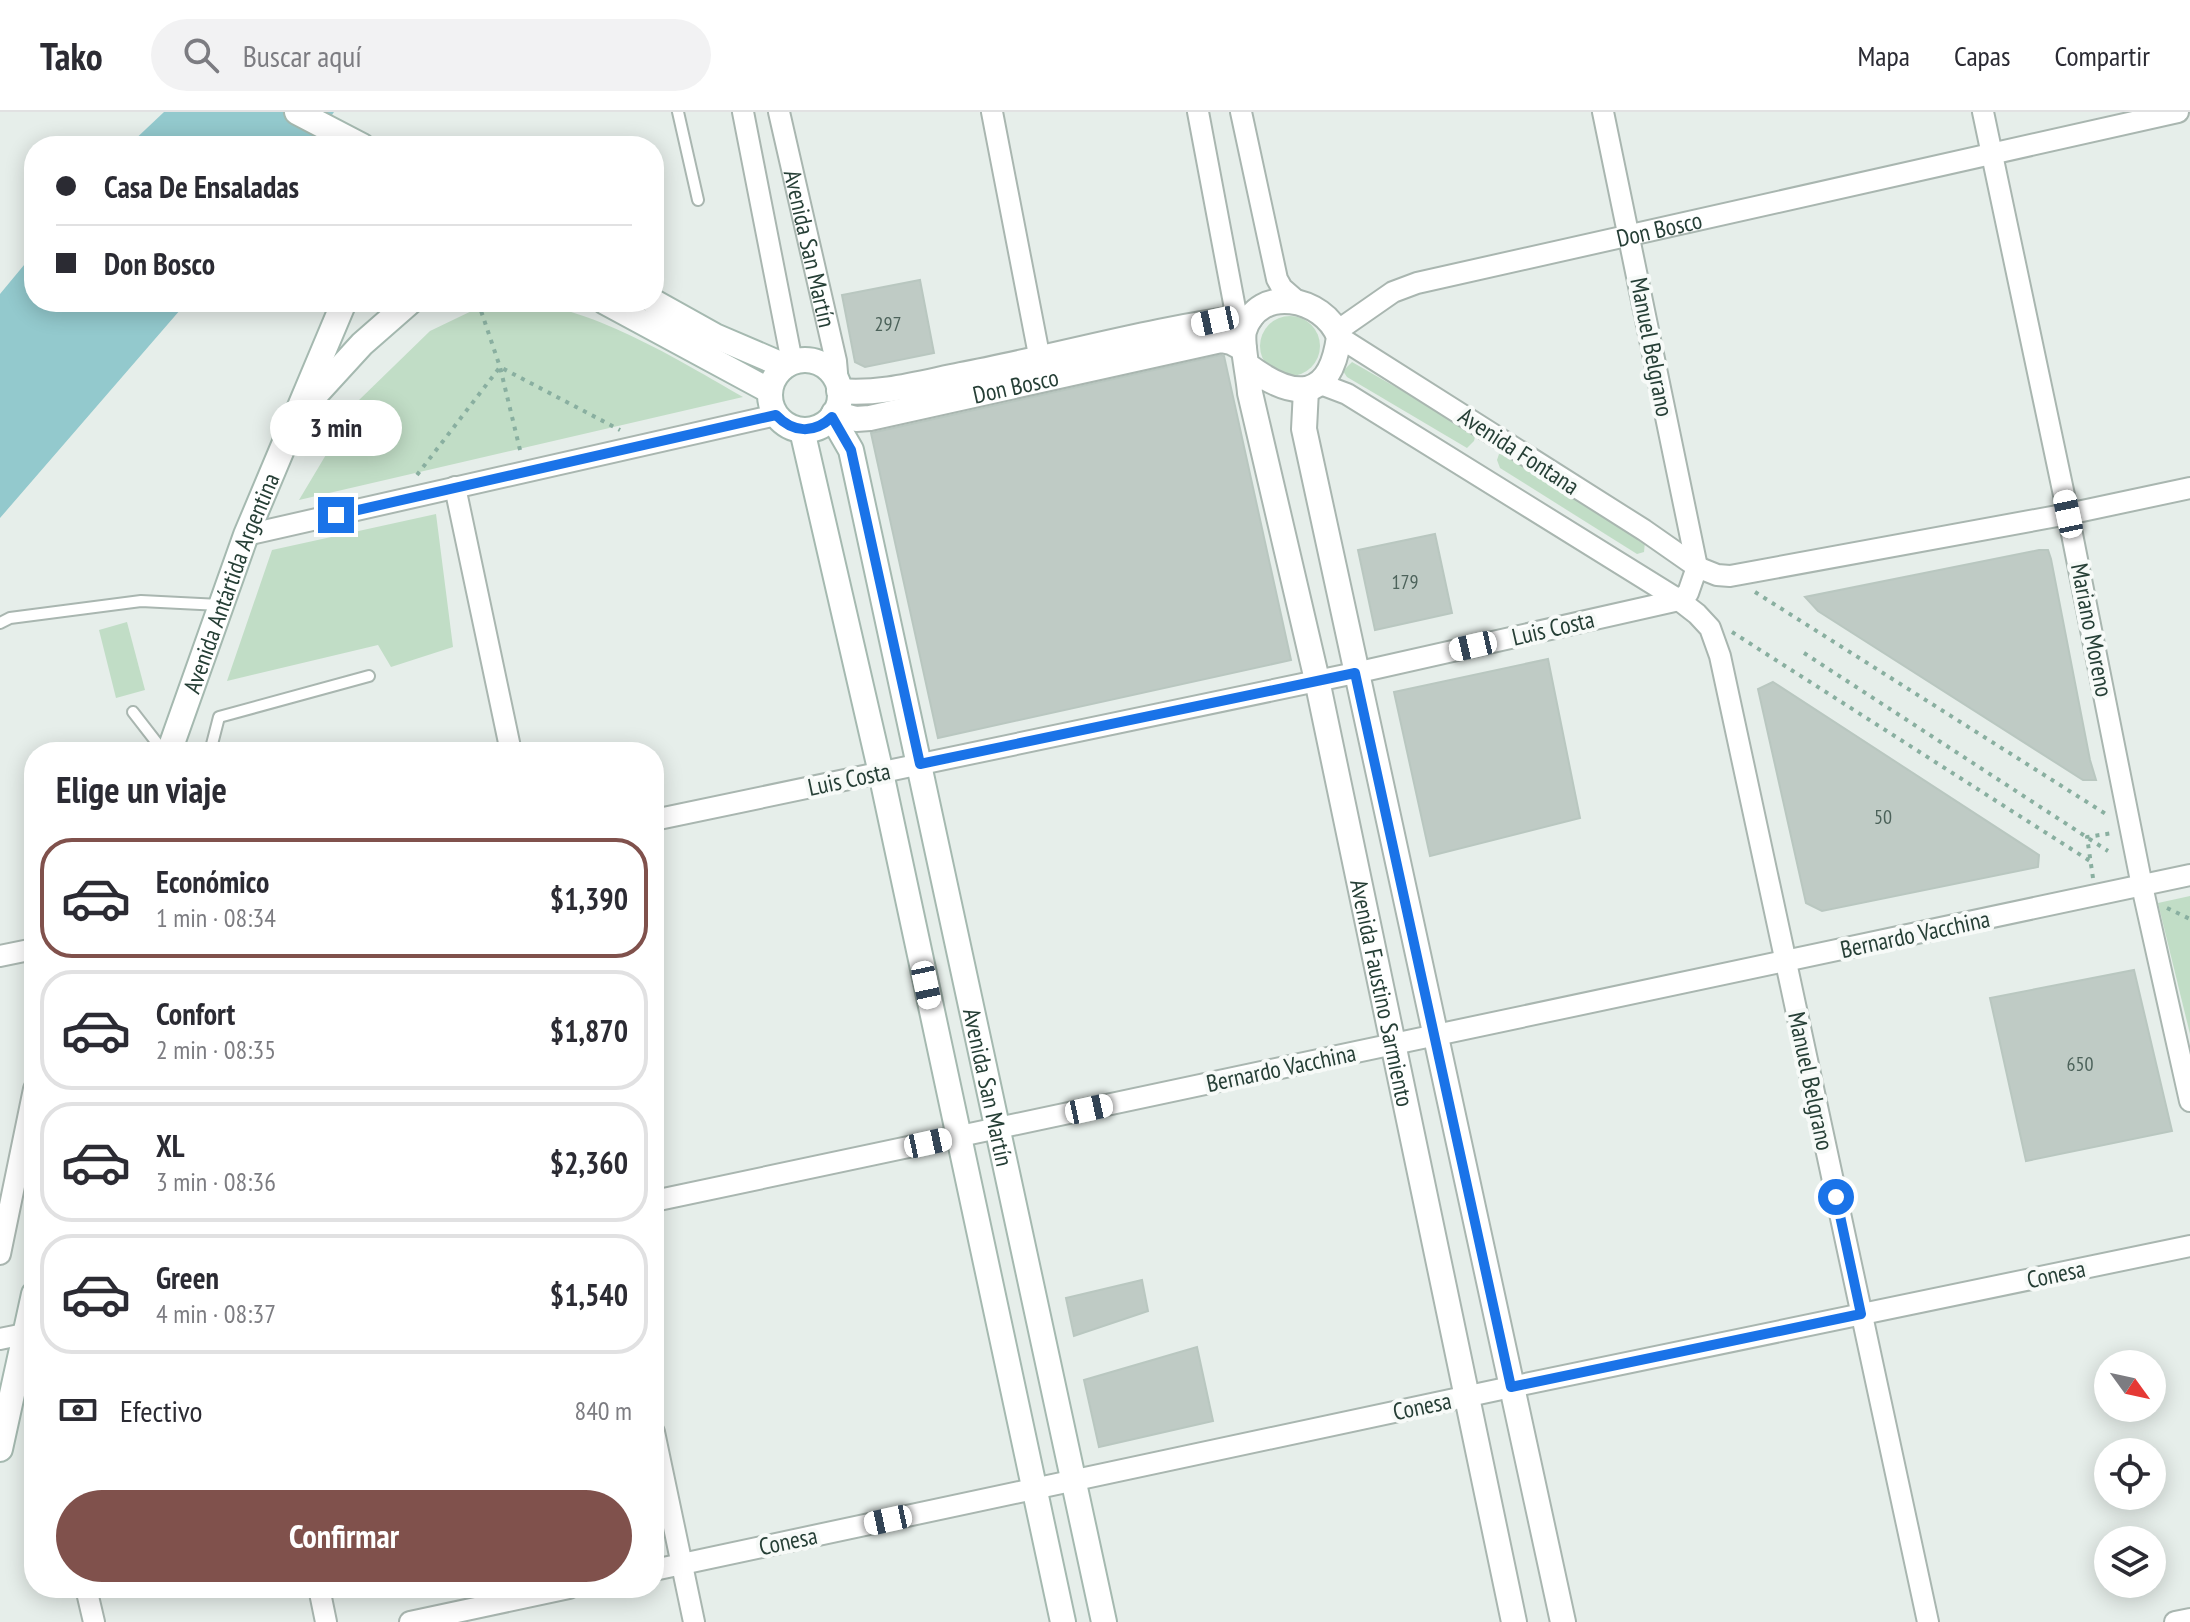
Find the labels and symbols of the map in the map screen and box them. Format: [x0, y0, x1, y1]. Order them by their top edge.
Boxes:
street label: Avenida San Martín [777, 167, 843, 330]
street label: Don Bosco [1613, 204, 1705, 253]
street label: Manuel Belgrano [1623, 275, 1681, 419]
car [1189, 304, 1241, 338]
house number: 297 [875, 311, 902, 337]
street label: Don Bosco [970, 361, 1061, 410]
callout: 3 min [270, 399, 402, 455]
street label: Avenida Fontana [1453, 400, 1585, 502]
street label: Avenida Antártida Argentina [176, 468, 286, 697]
car [2051, 488, 2085, 540]
route end [318, 497, 354, 533]
street label: Mariano Moreno [2064, 561, 2120, 699]
house number: 179 [1392, 569, 1419, 595]
street label: Luis Costa [1509, 604, 1597, 652]
car [1447, 629, 1499, 663]
street label: Luis Costa [805, 755, 893, 803]
house number: 50 [1874, 804, 1892, 830]
street label: Avenida Faustino Sarmiento [1344, 877, 1421, 1109]
street label: Bernardo Vacchina [1837, 903, 1993, 965]
car [909, 959, 943, 1011]
street label: Avenida San Martín [956, 1005, 1021, 1169]
street label: Manuel Belgrano [1781, 1009, 1841, 1153]
street label: Bernardo Vacchina [1203, 1037, 1359, 1099]
house number: 650 [2067, 1051, 2094, 1077]
car [1063, 1092, 1115, 1126]
car [902, 1126, 954, 1160]
route start [1818, 1179, 1854, 1215]
street label: Conesa [2024, 1253, 2088, 1295]
north arrow [2094, 1350, 2166, 1422]
street label: Conesa [1390, 1385, 1454, 1427]
car [862, 1503, 914, 1537]
street label: Conesa [756, 1520, 820, 1562]

